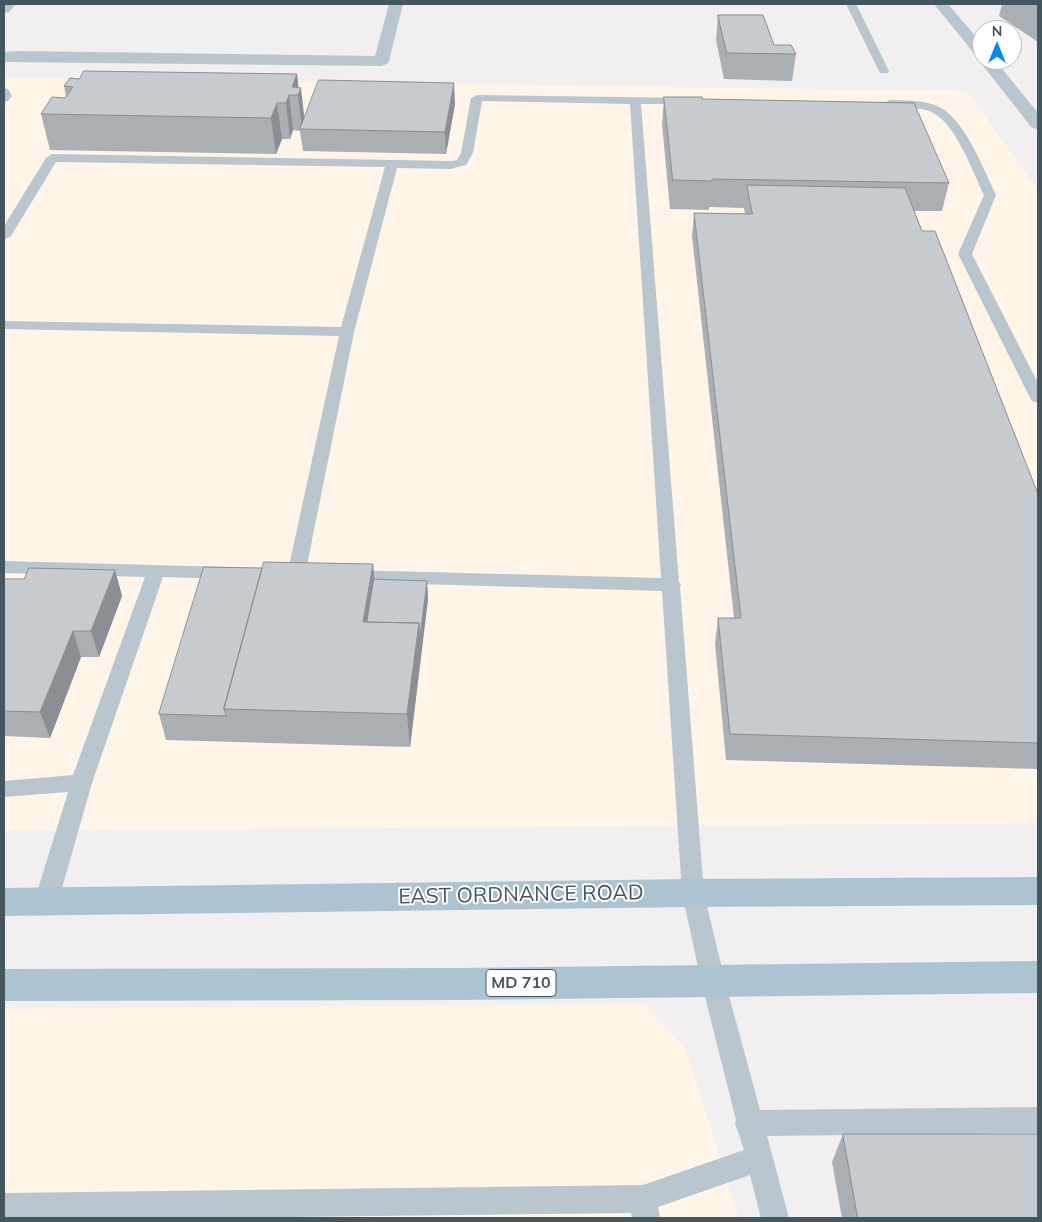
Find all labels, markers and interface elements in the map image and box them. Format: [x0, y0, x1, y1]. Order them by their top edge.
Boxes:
north arrow [972, 20, 1022, 70]
text: N [992, 22, 1002, 40]
street label: EAST ORDNANCE ROAD [398, 880, 644, 910]
road number: MD 710 [486, 970, 556, 996]

